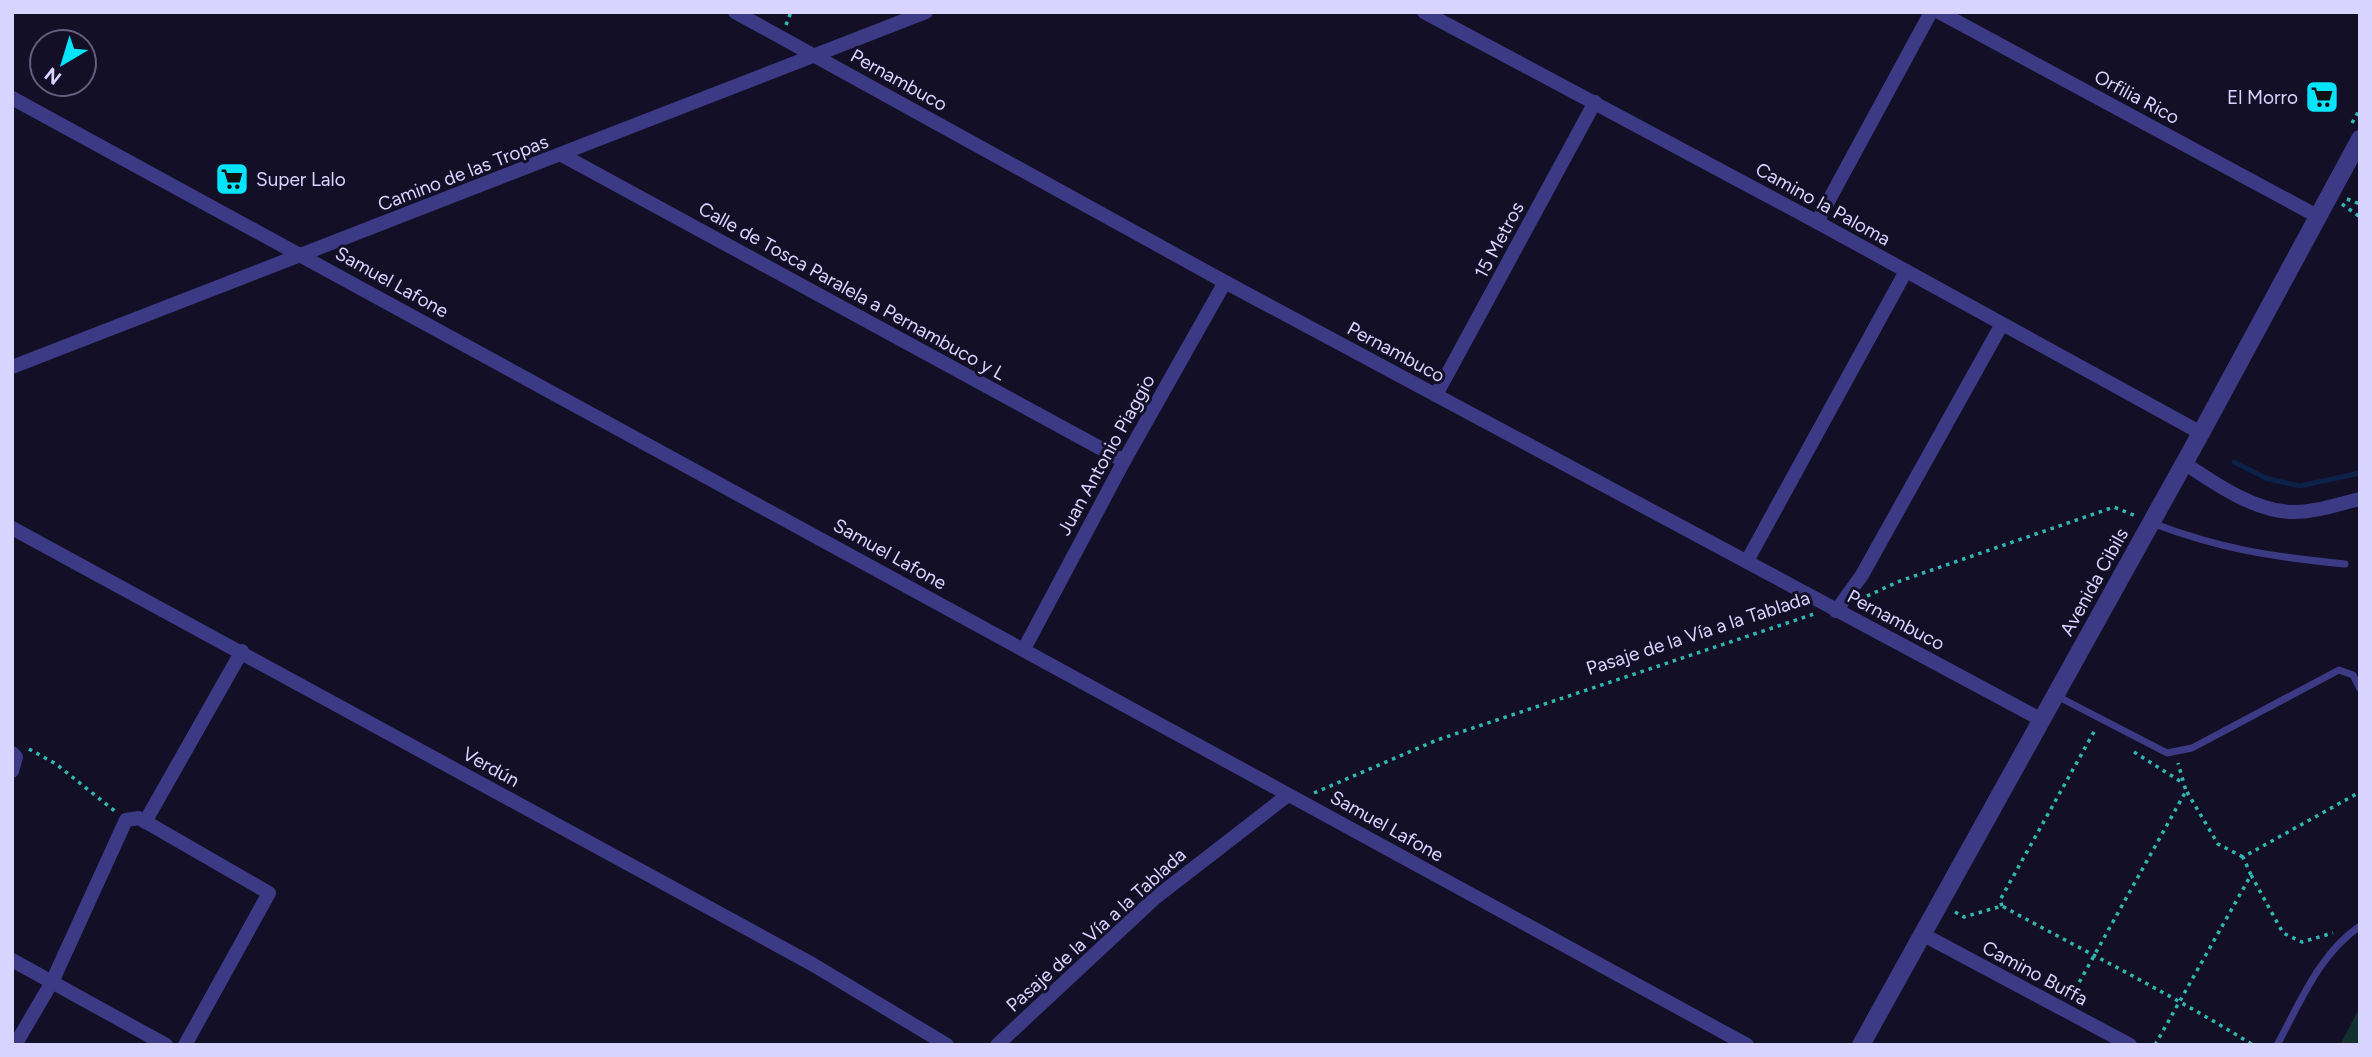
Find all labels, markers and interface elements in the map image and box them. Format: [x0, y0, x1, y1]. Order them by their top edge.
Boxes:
north arrow [28, 28, 98, 98]
street label: Pernambuco [847, 44, 951, 116]
text: N [40, 62, 66, 90]
street label: Orfilia Rico [2090, 65, 2184, 129]
supermarket icon: El Morro [2303, 78, 2341, 116]
place label: El Morro [2227, 86, 2298, 109]
street label: Camino de las Tropas [375, 130, 552, 216]
street label: Camino la Paloma [1752, 157, 1894, 251]
supermarket icon: Super Lalo [213, 160, 251, 198]
place label: Super Lalo [256, 168, 346, 191]
street label: Calle de Tosca Paralela a Pernambuco y L [695, 197, 1010, 385]
street label: 15 Metros [1469, 198, 1529, 282]
street label: Samuel Lafone [331, 241, 453, 323]
street label: Pernambuco [1343, 317, 1449, 387]
street label: Juan Antonio Piaggio [1052, 370, 1160, 540]
street label: Samuel Lafone [829, 513, 951, 595]
street label: Avenida Cibils [2055, 524, 2133, 640]
street label: Pernambuco [1843, 585, 1949, 655]
street label: Pasaje de la Vía a la Tablada [1583, 586, 1813, 680]
street label: Verdún [459, 742, 523, 792]
street label: Samuel Lafone [1326, 785, 1448, 867]
street label: Pasaje de la Vía a la Tablada [1001, 843, 1191, 1017]
street label: Camino Buffa [1978, 936, 2092, 1010]

